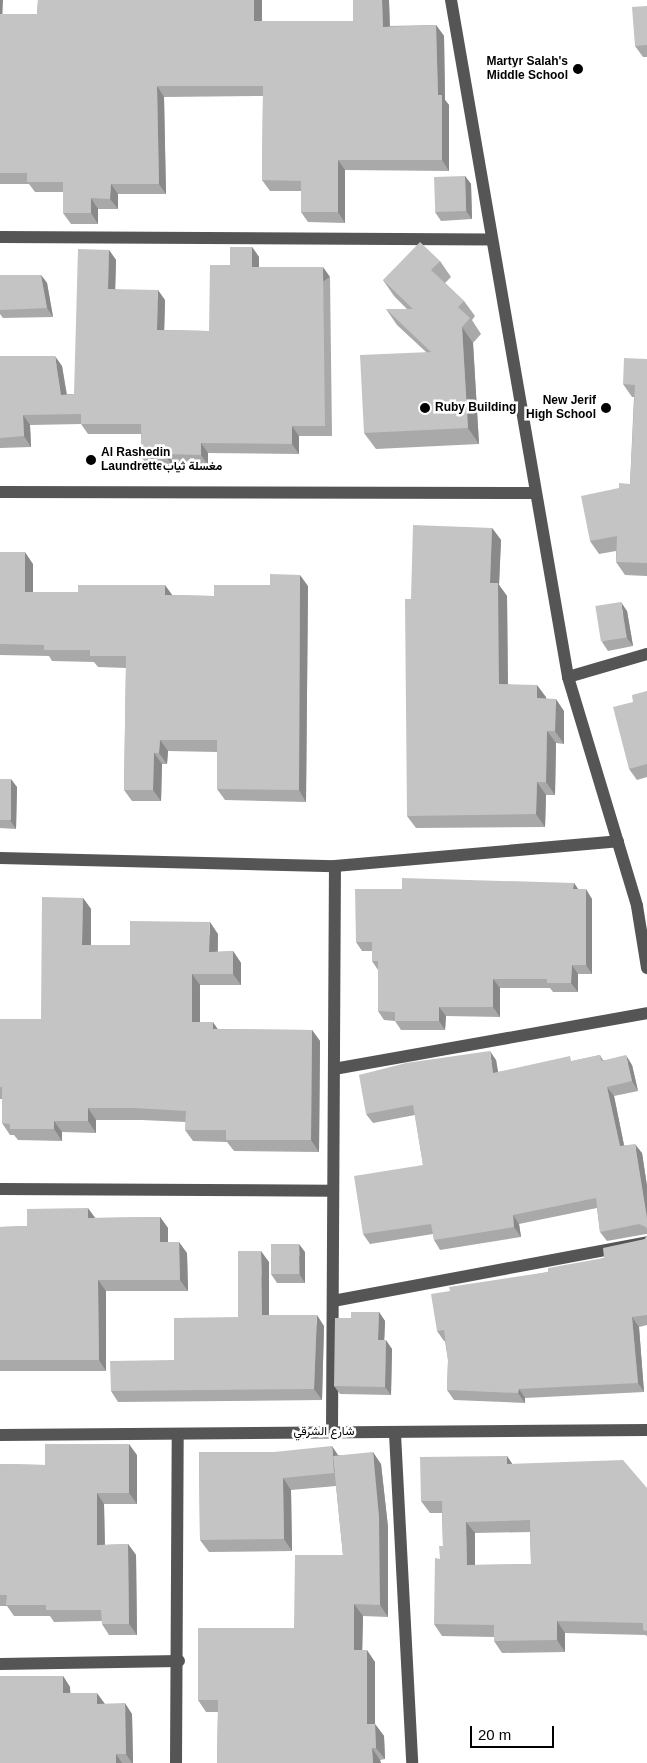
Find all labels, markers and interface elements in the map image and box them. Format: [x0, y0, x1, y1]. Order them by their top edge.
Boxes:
place label: Martyr Salah's Middle School [486, 55, 568, 83]
marker: Martyr Salah's Middle School [572, 63, 584, 75]
place label: New Jerif High School [526, 394, 596, 422]
place label: Ruby Building [435, 401, 516, 415]
marker: Ruby Building [419, 402, 431, 414]
marker: New Jerif High School [600, 402, 612, 414]
place label: Al Rashedin Laundretteمغسلة ثياب [101, 446, 222, 474]
marker: Al Rashedin Laundretteمغسلة ثياب [85, 454, 97, 466]
street label: شارع الشرقي [294, 1425, 354, 1439]
scale bar [472, 1716, 556, 1748]
text: 20 m [478, 1726, 511, 1743]

